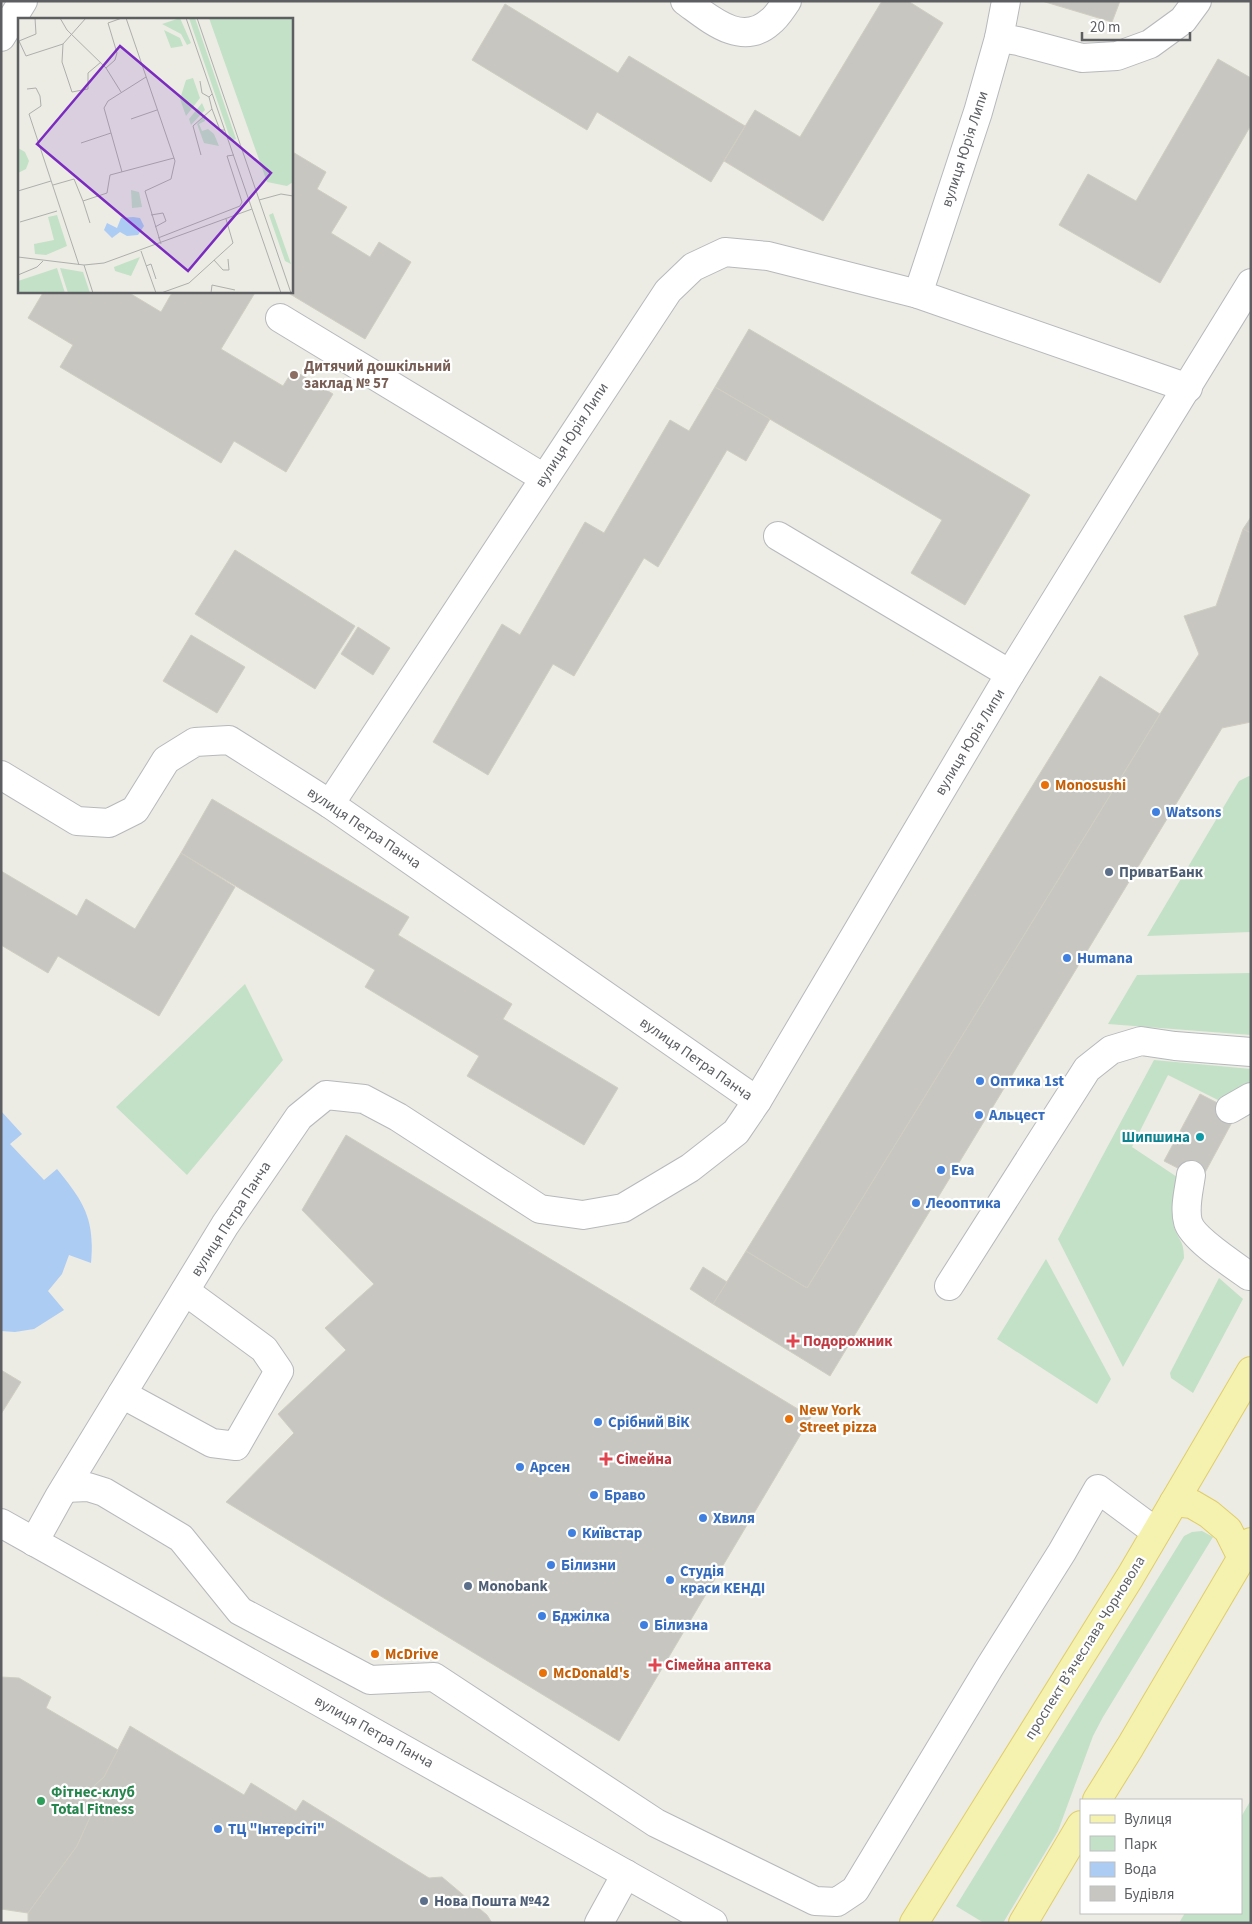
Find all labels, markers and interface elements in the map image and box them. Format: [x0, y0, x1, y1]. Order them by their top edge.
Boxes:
scale bar [1082, 10, 1190, 42]
text: 20 m [1090, 17, 1120, 38]
inset map [18, 18, 292, 292]
street label: вулиця Юрія Липи [936, 88, 994, 210]
place label: Дитячий дошкільний заклад № 57 [304, 356, 451, 394]
marker: Дитячий дошкільний заклад № 57 [288, 369, 300, 381]
street label: вулиця Юрія Липи [530, 379, 614, 491]
street label: вулиця Юрія Липи [930, 685, 1010, 799]
place label: Monosushi [1055, 775, 1126, 796]
marker: Monosushi [1039, 779, 1051, 791]
street label: вулиця Петра Панча [303, 782, 425, 874]
place label: Watsons [1166, 802, 1222, 823]
marker: Watsons [1150, 806, 1162, 818]
place label: ПриватБанк [1119, 862, 1204, 883]
marker: ПриватБанк [1103, 866, 1115, 878]
place label: Humana [1077, 948, 1133, 969]
marker: Humana [1061, 952, 1073, 964]
street label: вулиця Петра Панча [635, 1012, 757, 1106]
place label: Оптика 1st [990, 1071, 1064, 1092]
marker: Оптика 1st [974, 1075, 986, 1087]
place label: Альцест [988, 1105, 1045, 1126]
marker: Альцест [973, 1109, 985, 1121]
place label: Шипшина [1122, 1127, 1190, 1148]
marker: Шипшина [1194, 1131, 1206, 1143]
street label: вулиця Петра Панча [186, 1157, 276, 1281]
place label: Eva [951, 1160, 975, 1181]
marker: Eva [935, 1164, 947, 1176]
place label: Леооптика [925, 1193, 1001, 1214]
marker: Леооптика [910, 1197, 922, 1209]
place label: Подорожник [803, 1331, 893, 1352]
marker: Подорожник [787, 1335, 799, 1347]
place label: New York Street pizza [799, 1400, 877, 1438]
place label: Срібний ВіК [608, 1412, 690, 1433]
marker: New York Street pizza [783, 1413, 795, 1425]
marker: Срібний ВіК [592, 1416, 604, 1428]
place label: Сімейна [616, 1449, 672, 1470]
marker: Сімейна [600, 1453, 612, 1465]
place label: Арсен [529, 1457, 570, 1478]
marker: Арсен [514, 1461, 526, 1473]
place label: Браво [604, 1485, 646, 1506]
marker: Браво [588, 1489, 600, 1501]
place label: Хвиля [713, 1508, 755, 1529]
marker: Хвиля [697, 1512, 709, 1524]
place label: Київстар [582, 1523, 643, 1544]
marker: Київстар [566, 1527, 578, 1539]
street label: проспект Вʼячеслава Чорновола [1020, 1552, 1150, 1744]
place label: Білизни [561, 1555, 616, 1576]
marker: Білизни [545, 1559, 557, 1571]
place label: Студія краси КЕНДІ [680, 1561, 765, 1599]
marker: Студія краси КЕНДІ [664, 1574, 676, 1586]
place label: Monobank [478, 1576, 549, 1597]
marker: Monobank [462, 1580, 474, 1592]
place label: Бджілка [552, 1606, 610, 1627]
marker: Бджілка [536, 1610, 548, 1622]
place label: Білизна [654, 1615, 708, 1636]
marker: Білизна [638, 1619, 650, 1631]
place label: McDrive [385, 1644, 439, 1665]
marker: McDrive [369, 1648, 381, 1660]
place label: Сімейна аптека [665, 1655, 771, 1676]
marker: Сімейна аптека [649, 1659, 661, 1671]
place label: McDonald's [553, 1663, 630, 1684]
marker: McDonald's [537, 1667, 549, 1679]
street label: вулиця Петра Панча [311, 1690, 437, 1774]
place label: Фітнес-клуб Total Fitness [51, 1782, 135, 1820]
marker: Фітнес-клуб Total Fitness [35, 1795, 47, 1807]
legend [1080, 1799, 1242, 1914]
text: Вулиця [1124, 1809, 1172, 1830]
place label: ТЦ "Інтерсіті" [228, 1819, 325, 1840]
marker: ТЦ "Інтерсіті" [212, 1823, 224, 1835]
text: Парк [1124, 1834, 1158, 1855]
text: Вода [1124, 1859, 1157, 1880]
text: Будівля [1124, 1884, 1174, 1905]
place label: Нова Пошта №42 [434, 1891, 550, 1912]
marker: Нова Пошта №42 [418, 1895, 430, 1907]

